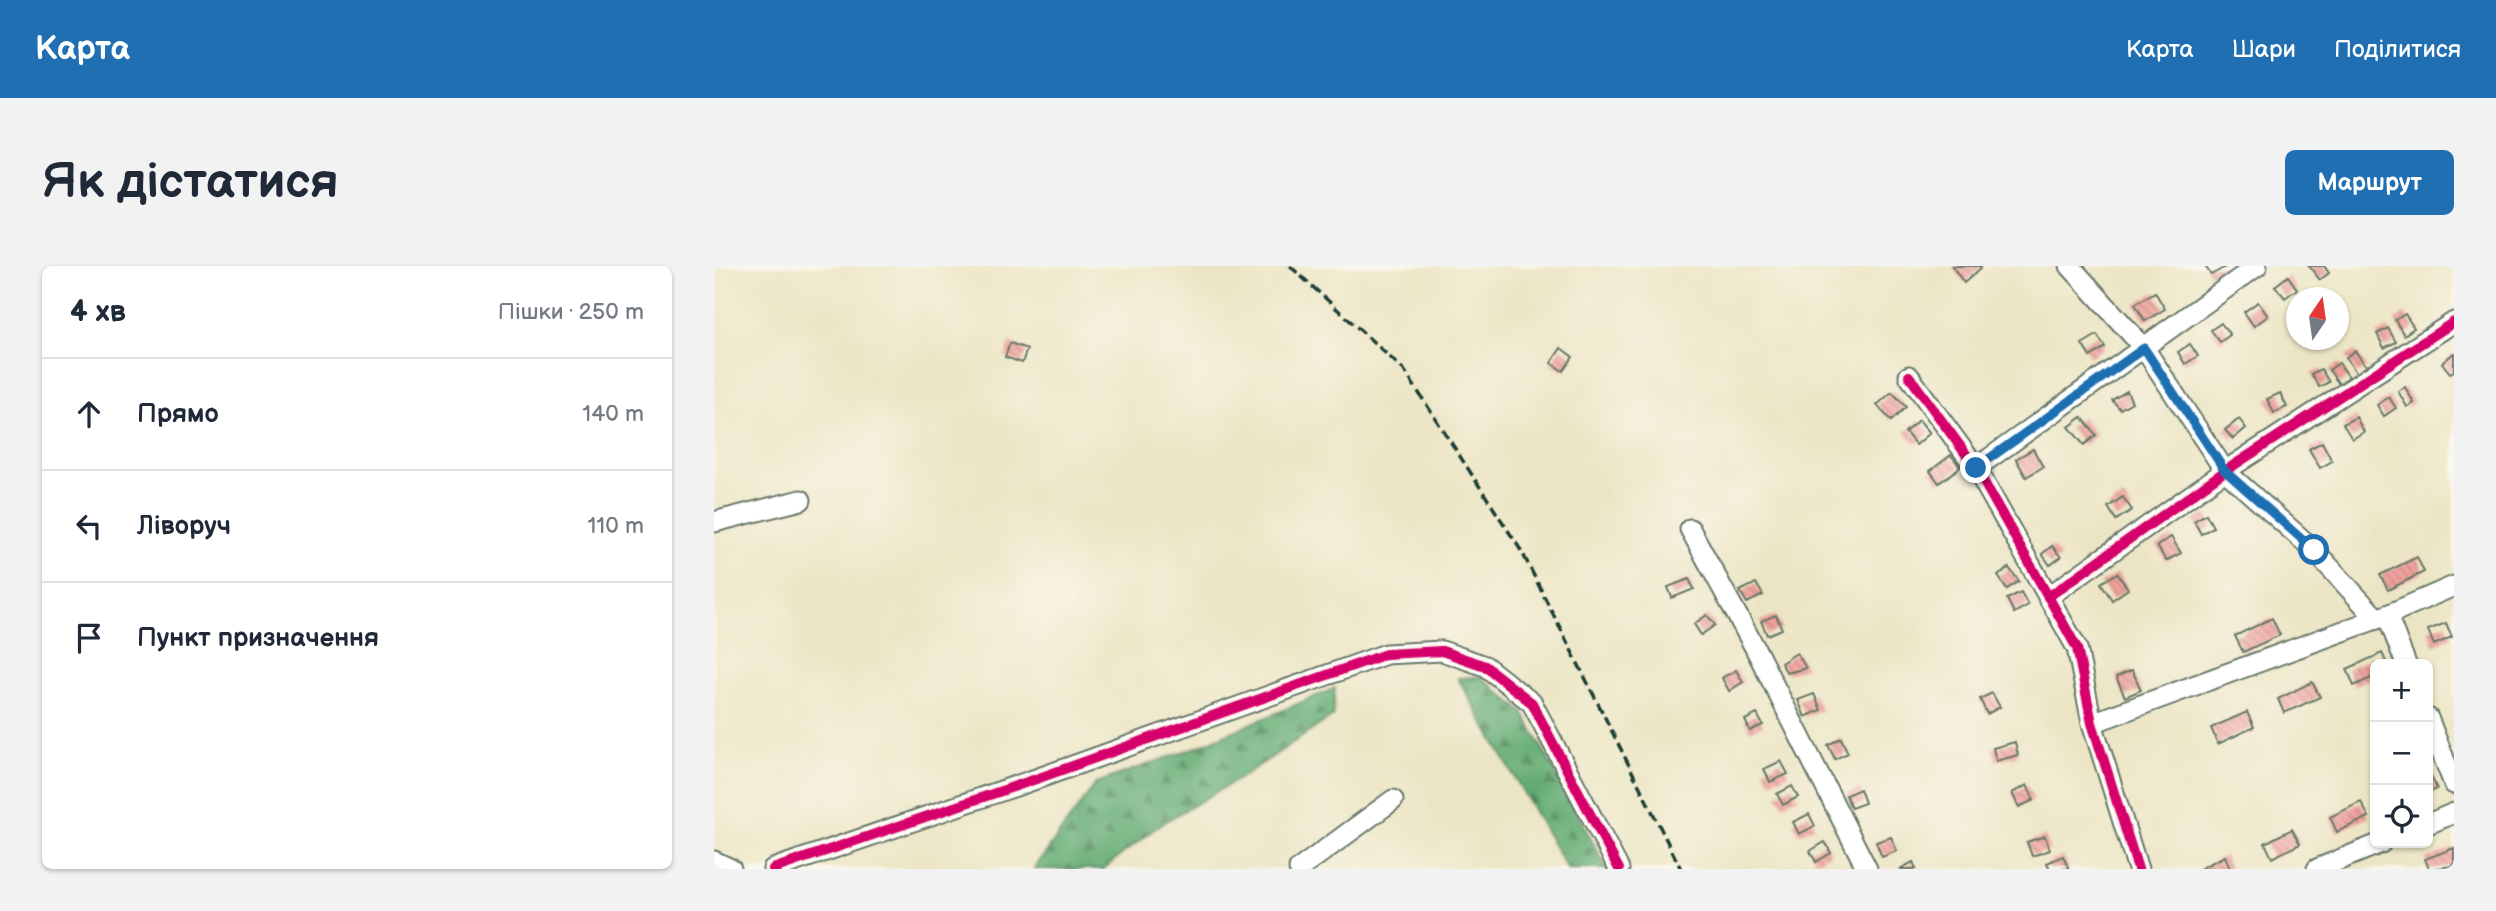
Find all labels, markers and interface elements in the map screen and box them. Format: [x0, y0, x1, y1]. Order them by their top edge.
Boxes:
text: Карта [35, 29, 130, 69]
text: Карта [2126, 35, 2194, 64]
text: Шари [2232, 35, 2296, 64]
text: Поділитися [2334, 35, 2461, 64]
button: Маршрут [2285, 150, 2454, 215]
text: Як дістатися [42, 153, 339, 212]
north arrow [2286, 287, 2349, 350]
text: 4 хв [70, 294, 126, 330]
text: Пішки · 250 m [498, 298, 644, 326]
icon: ahead [70, 395, 108, 433]
text: Прямо [137, 399, 219, 430]
text: 140 m [582, 400, 644, 428]
route end [1960, 452, 1991, 483]
icon: left [70, 507, 108, 545]
text: Ліворуч [137, 511, 231, 542]
text: 110 m [587, 512, 644, 540]
route start [2298, 534, 2329, 565]
icon: arrive [70, 619, 108, 657]
text: Пункт призначення [137, 623, 379, 654]
map controls [2370, 659, 2433, 848]
button: + [2370, 659, 2433, 722]
button: − [2370, 722, 2433, 785]
button: locate [2370, 785, 2433, 848]

